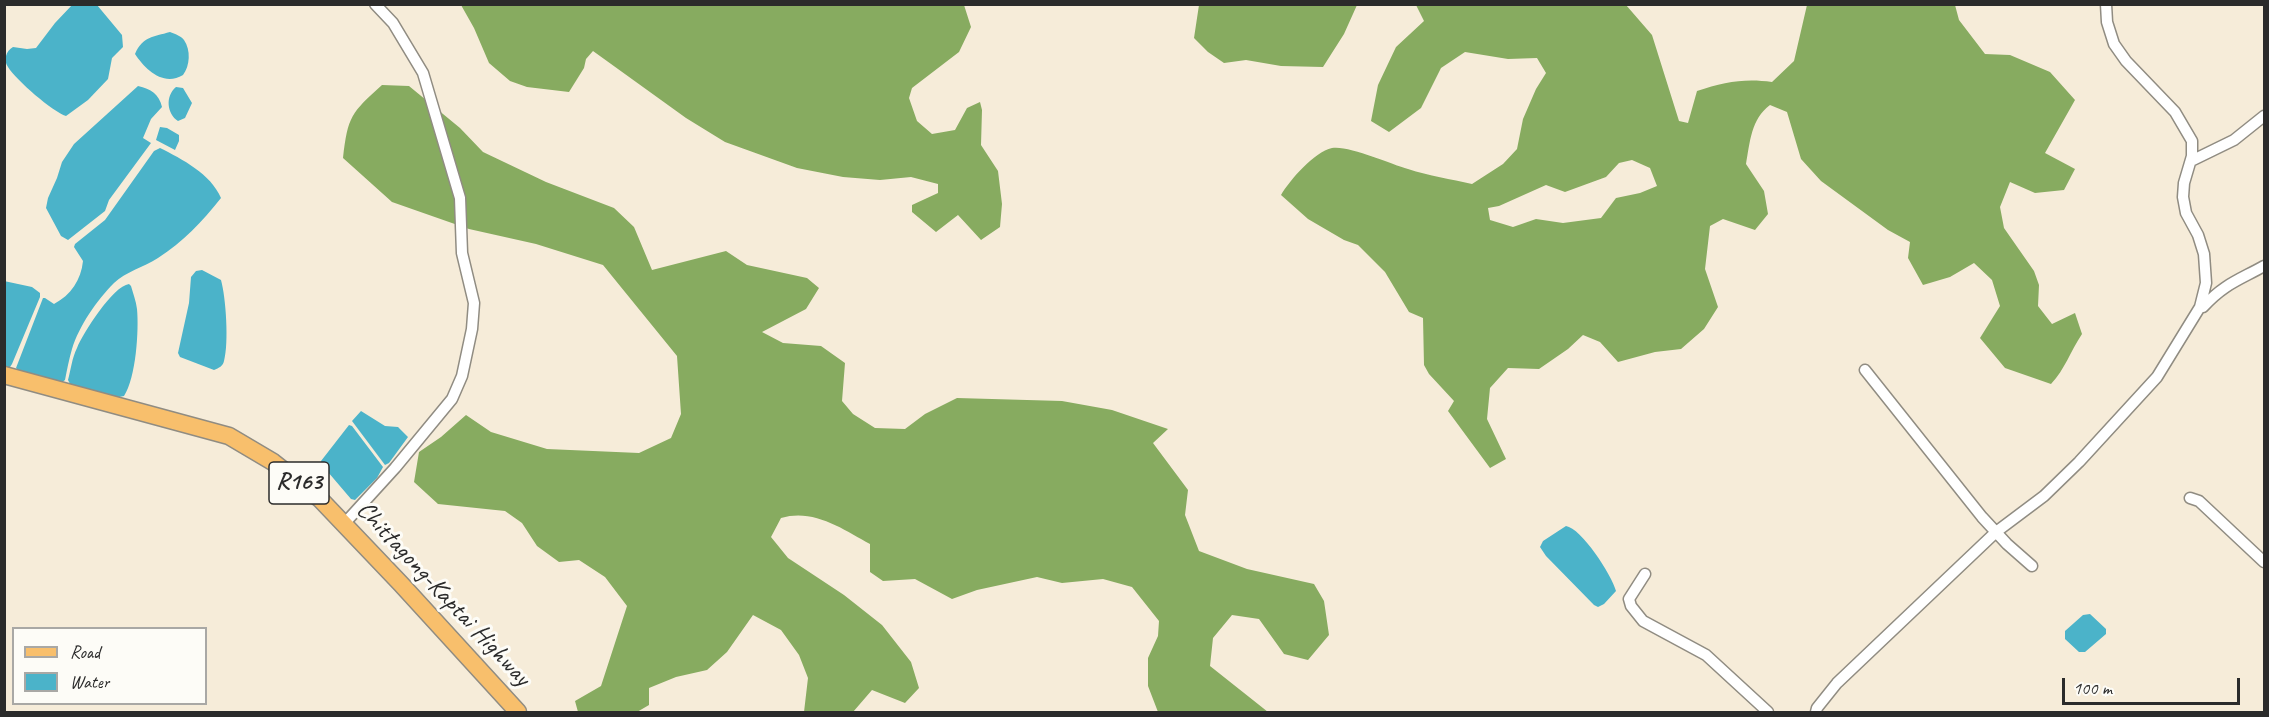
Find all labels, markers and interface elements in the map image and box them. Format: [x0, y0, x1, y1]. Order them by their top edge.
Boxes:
road number: R163 [269, 462, 329, 504]
street label: Chittagong-Kaptai Highway [349, 495, 537, 693]
legend [12, 627, 207, 705]
text: Road [70, 641, 100, 663]
scale bar [2065, 666, 2244, 704]
text: Water [70, 671, 109, 693]
text: 100 m [2073, 677, 2112, 699]

